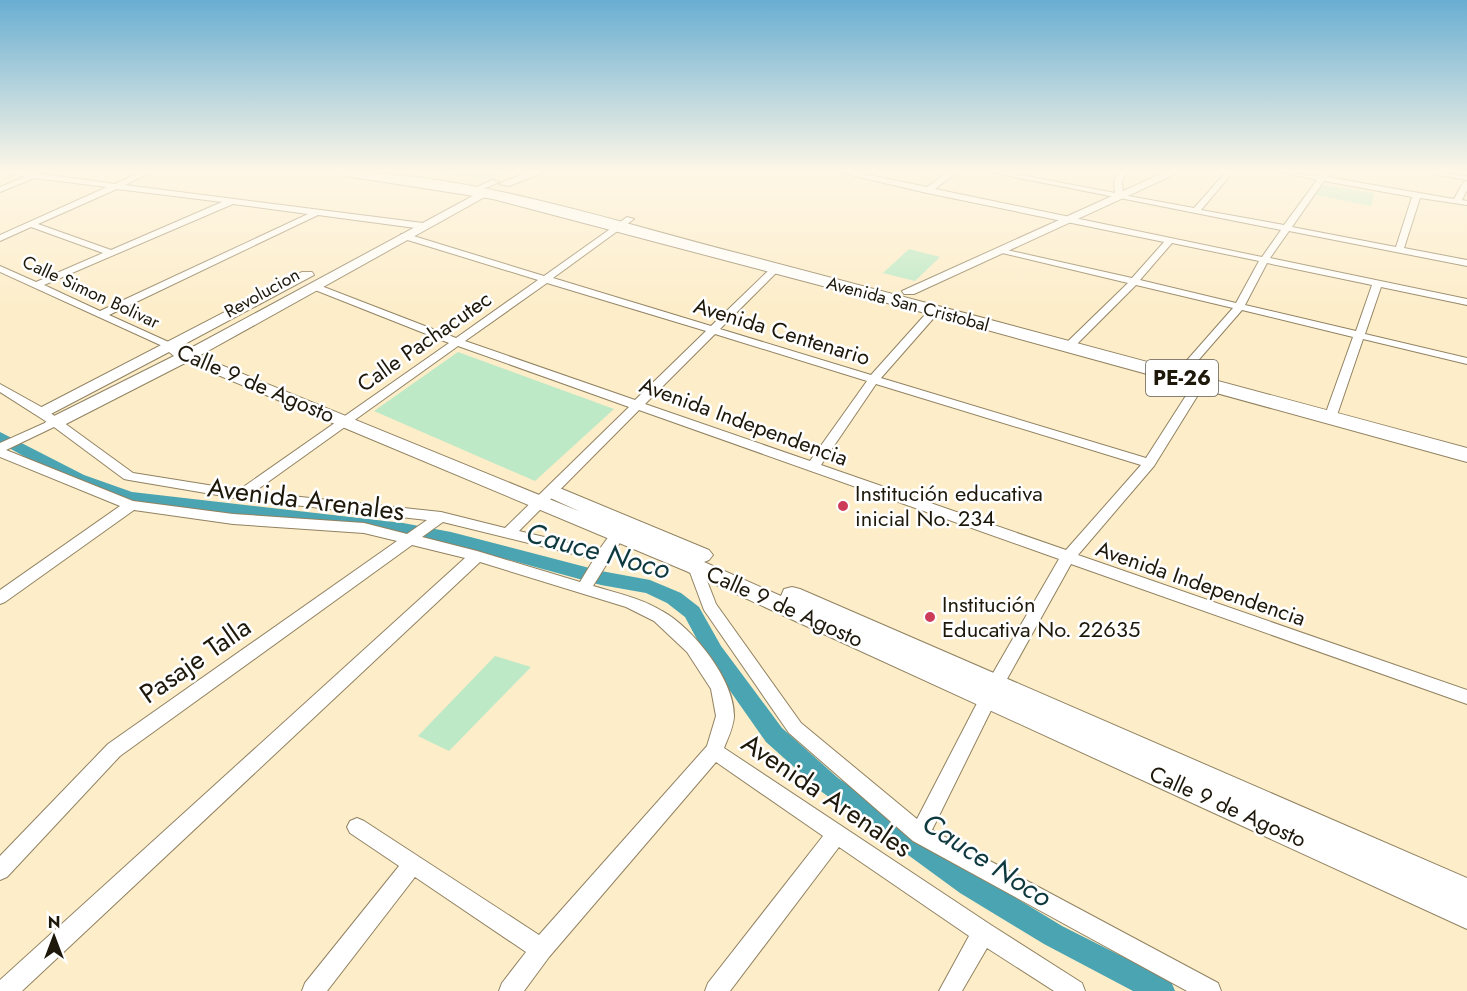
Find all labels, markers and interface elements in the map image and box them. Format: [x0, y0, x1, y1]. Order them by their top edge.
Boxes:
street label: Calle Simon Bolivar [18, 249, 165, 336]
street label: Revolucion [220, 262, 304, 324]
street label: Avenida San Cristobal [824, 270, 992, 338]
street label: Calle Pachacutec [350, 283, 498, 399]
street label: Avenida Centenario [690, 289, 874, 373]
street label: Calle 9 de Agosto [172, 335, 340, 431]
road number: PE-26 [1146, 360, 1218, 396]
street label: Avenida Independencia [635, 368, 853, 474]
street label: Avenida Arenales [205, 468, 407, 530]
place label: Institución educativa inicial No. 234 [855, 477, 1043, 534]
marker: Institución educativa inicial No. 234 [836, 499, 850, 513]
water label: Cauce Noco [521, 512, 675, 590]
street label: Avenida Independencia [1092, 532, 1310, 634]
street label: Calle 9 de Agosto [701, 557, 869, 655]
place label: Institución Educativa No. 22635 [942, 588, 1140, 645]
street label: Pasaje Talla [131, 607, 259, 713]
marker: Institución Educativa No. 22635 [923, 610, 937, 624]
street label: Avenida Arenales [734, 723, 920, 867]
street label: Calle 9 de Agosto [1144, 757, 1312, 855]
water label: Cauce Noco [914, 803, 1060, 917]
north arrow [24, 907, 84, 967]
text: N [48, 911, 60, 934]

